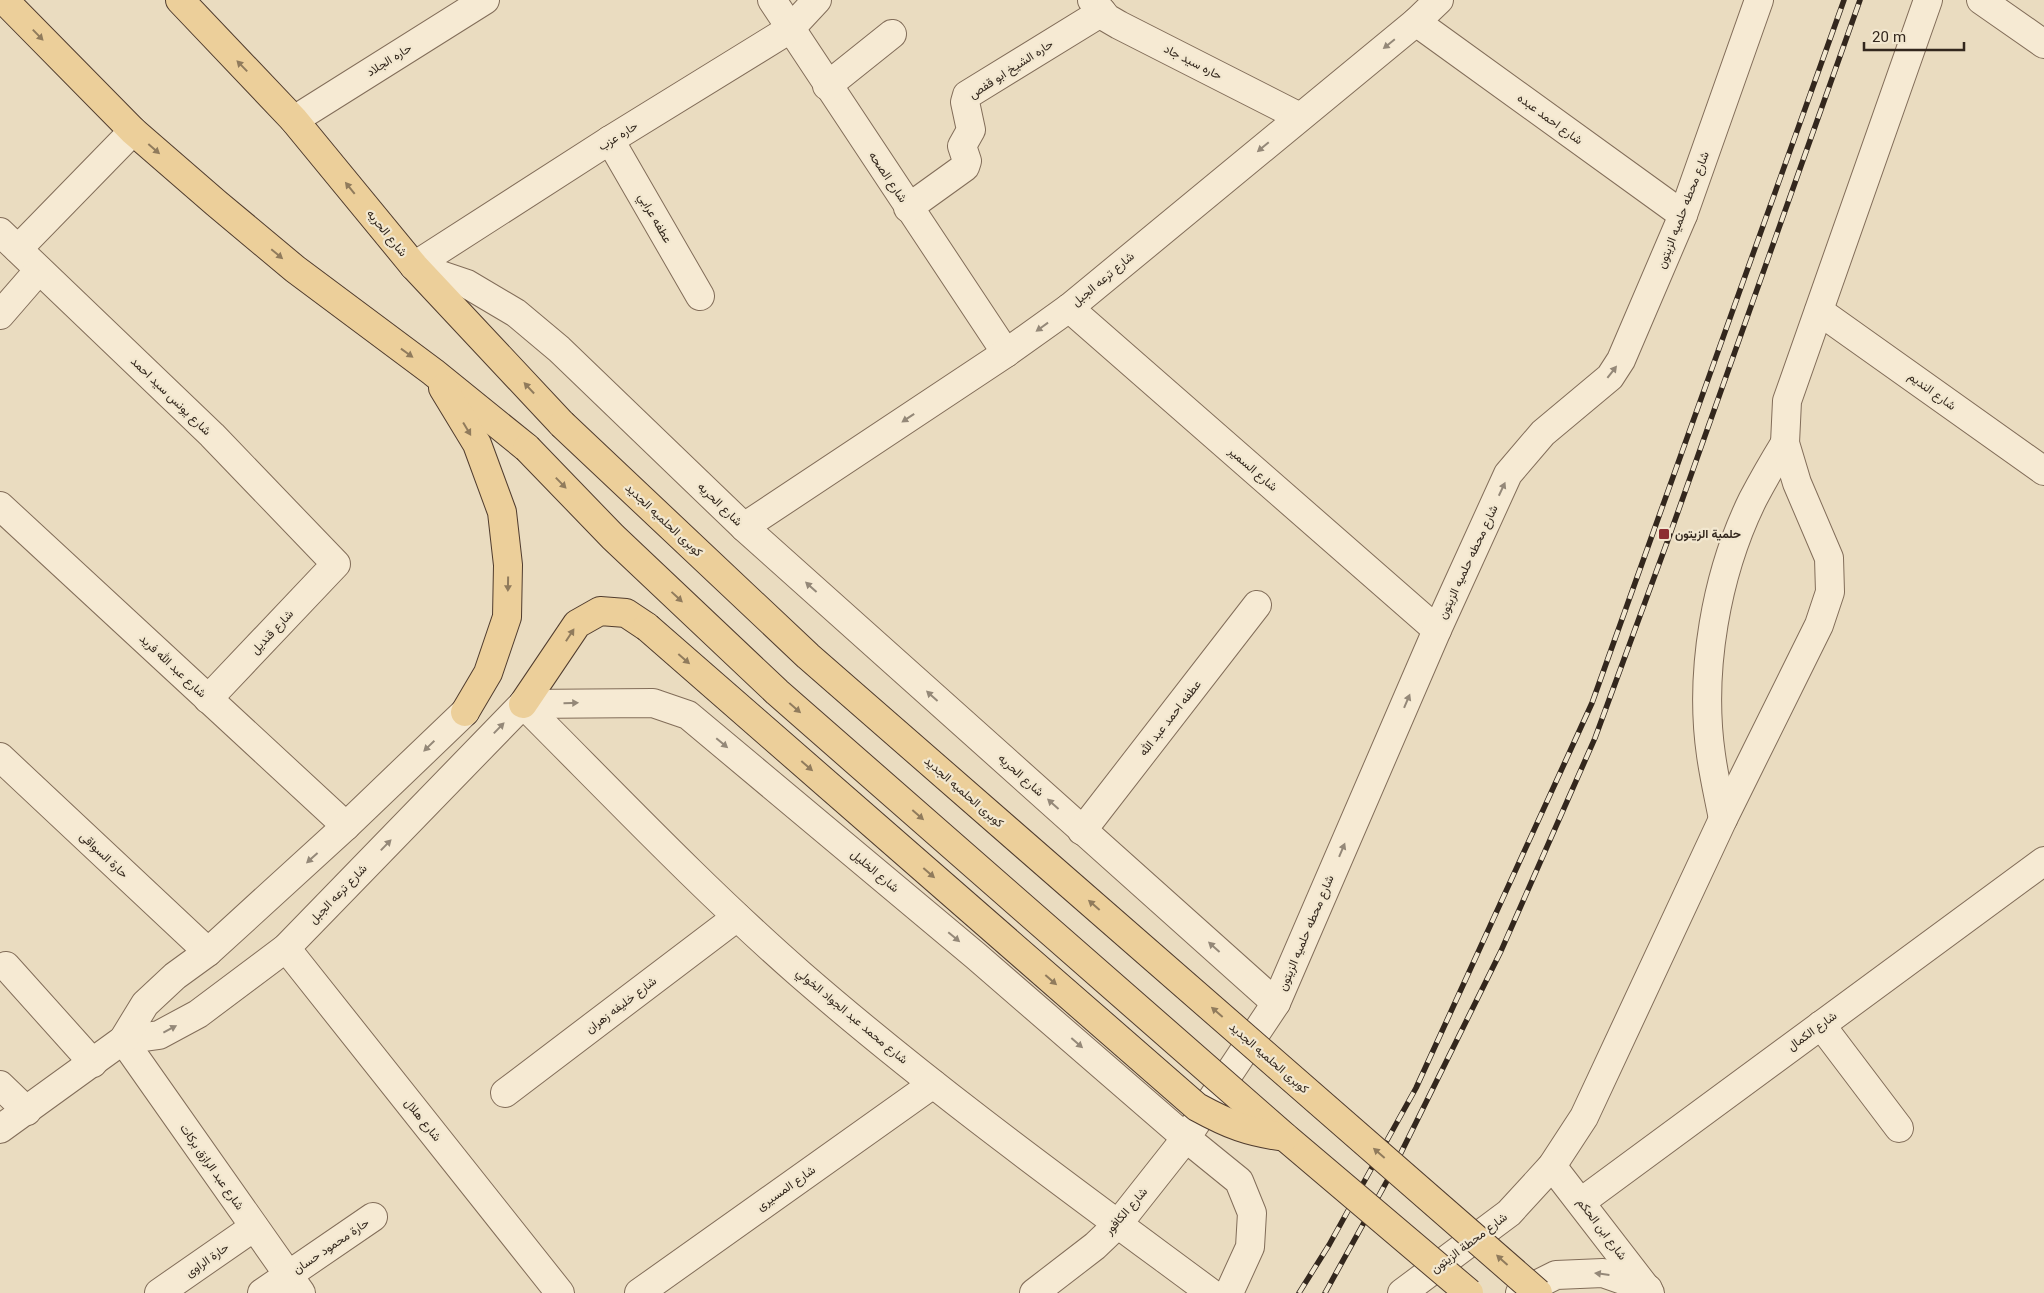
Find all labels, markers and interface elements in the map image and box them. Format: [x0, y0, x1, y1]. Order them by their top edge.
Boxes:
scale bar [1864, 20, 1964, 52]
text: 20 m [1872, 27, 1906, 50]
one-way arrow [32, 29, 44, 41]
street label: حاره الشيخ ابو قفص [966, 36, 1057, 104]
one-way arrow [1383, 39, 1396, 50]
street label: حاره الجلاد [363, 40, 416, 82]
street label: حاره سيد جاد [1160, 40, 1225, 85]
one-way arrow [236, 60, 248, 72]
street label: شارع احمد عبده [1513, 90, 1586, 150]
street label: حاره عزب [595, 118, 642, 156]
one-way arrow [1257, 141, 1270, 152]
one-way arrow [147, 143, 159, 155]
street label: شارع الصحه [863, 148, 911, 207]
street label: شارع محطه حلميه الزيتون [1653, 149, 1715, 272]
one-way arrow [344, 181, 355, 194]
street label: عطفه عرابي [633, 190, 676, 247]
street label: شارع الحريه [361, 206, 411, 261]
street label: شارع ترعه الجبل [1068, 248, 1139, 311]
one-way arrow [271, 249, 284, 260]
one-way arrow [1036, 322, 1049, 332]
one-way arrow [400, 348, 414, 358]
street label: شارع يونس سيد احمد [126, 353, 215, 440]
one-way arrow [1607, 366, 1618, 379]
street label: شارع النديم [1904, 368, 1959, 415]
one-way arrow [523, 383, 535, 395]
one-way arrow [901, 413, 915, 423]
one-way arrow [463, 422, 472, 435]
street label: شارع السمير [1223, 443, 1281, 496]
one-way arrow [555, 477, 567, 489]
street label: شارع الحريه [693, 479, 746, 531]
street label: كوبرى الحلميه الجديد [620, 480, 706, 562]
one-way arrow [1498, 482, 1506, 496]
street label: شارع محطه حلميه الزيتون [1434, 502, 1503, 623]
place label: حلمية الزيتون [1675, 526, 1741, 544]
marker: حلمية الزيتون [1657, 527, 1671, 541]
one-way arrow [504, 576, 512, 592]
one-way arrow [806, 581, 818, 593]
one-way arrow [670, 591, 682, 603]
street label: شارع قنديل [247, 606, 298, 659]
one-way arrow [566, 628, 575, 642]
street label: شارع عبد الله فريد [135, 631, 210, 703]
one-way arrow [678, 654, 691, 665]
street label: عطفه احمد عبد الله [1135, 677, 1206, 760]
one-way arrow [927, 690, 939, 702]
one-way arrow [1403, 694, 1411, 708]
one-way arrow [563, 699, 579, 707]
one-way arrow [789, 702, 801, 714]
one-way arrow [493, 722, 505, 734]
one-way arrow [715, 737, 728, 748]
one-way arrow [424, 740, 436, 752]
street label: شارع الحريه [993, 750, 1047, 801]
street label: كوبرى الحلميه الجديد [920, 753, 1007, 832]
one-way arrow [800, 761, 813, 772]
one-way arrow [1047, 799, 1060, 810]
one-way arrow [911, 809, 923, 821]
street label: حارة السواقى [75, 828, 132, 883]
one-way arrow [380, 839, 392, 851]
one-way arrow [1339, 843, 1347, 857]
street label: شارع الخليل [846, 846, 903, 897]
one-way arrow [305, 852, 318, 863]
street label: شارع ترعه الجبل [305, 861, 372, 929]
one-way arrow [922, 868, 935, 879]
street label: شارع محطه حلميه الزيتون [1274, 873, 1340, 994]
one-way arrow [1088, 900, 1101, 911]
one-way arrow [947, 931, 960, 942]
one-way arrow [1207, 942, 1220, 953]
street label: شارع محمد عبد الجواد الخولي [792, 965, 911, 1069]
street label: شارع خليفه زهران [582, 973, 661, 1039]
one-way arrow [1045, 975, 1058, 986]
one-way arrow [1211, 1007, 1223, 1018]
street label: شارع الكمال [1784, 1008, 1841, 1056]
street label: كوبرى الحلميه الجديد [1225, 1019, 1312, 1098]
one-way arrow [163, 1025, 178, 1033]
one-way arrow [1070, 1037, 1082, 1049]
street label: شارع هلال [399, 1095, 445, 1146]
street label: شارع عبد الرازق بركات [175, 1121, 248, 1214]
one-way arrow [1373, 1148, 1386, 1159]
street label: شارع المسيرى [753, 1162, 820, 1216]
street label: شارع الكافور [1100, 1184, 1153, 1240]
street label: شارع ابن الحكم [1572, 1195, 1631, 1264]
street label: شارع محطة الزيتون [1428, 1209, 1512, 1279]
street label: حارة محمود حسان [290, 1215, 373, 1279]
street label: حارة الراوى [182, 1239, 233, 1282]
one-way arrow [1496, 1254, 1508, 1266]
one-way arrow [1593, 1270, 1609, 1278]

